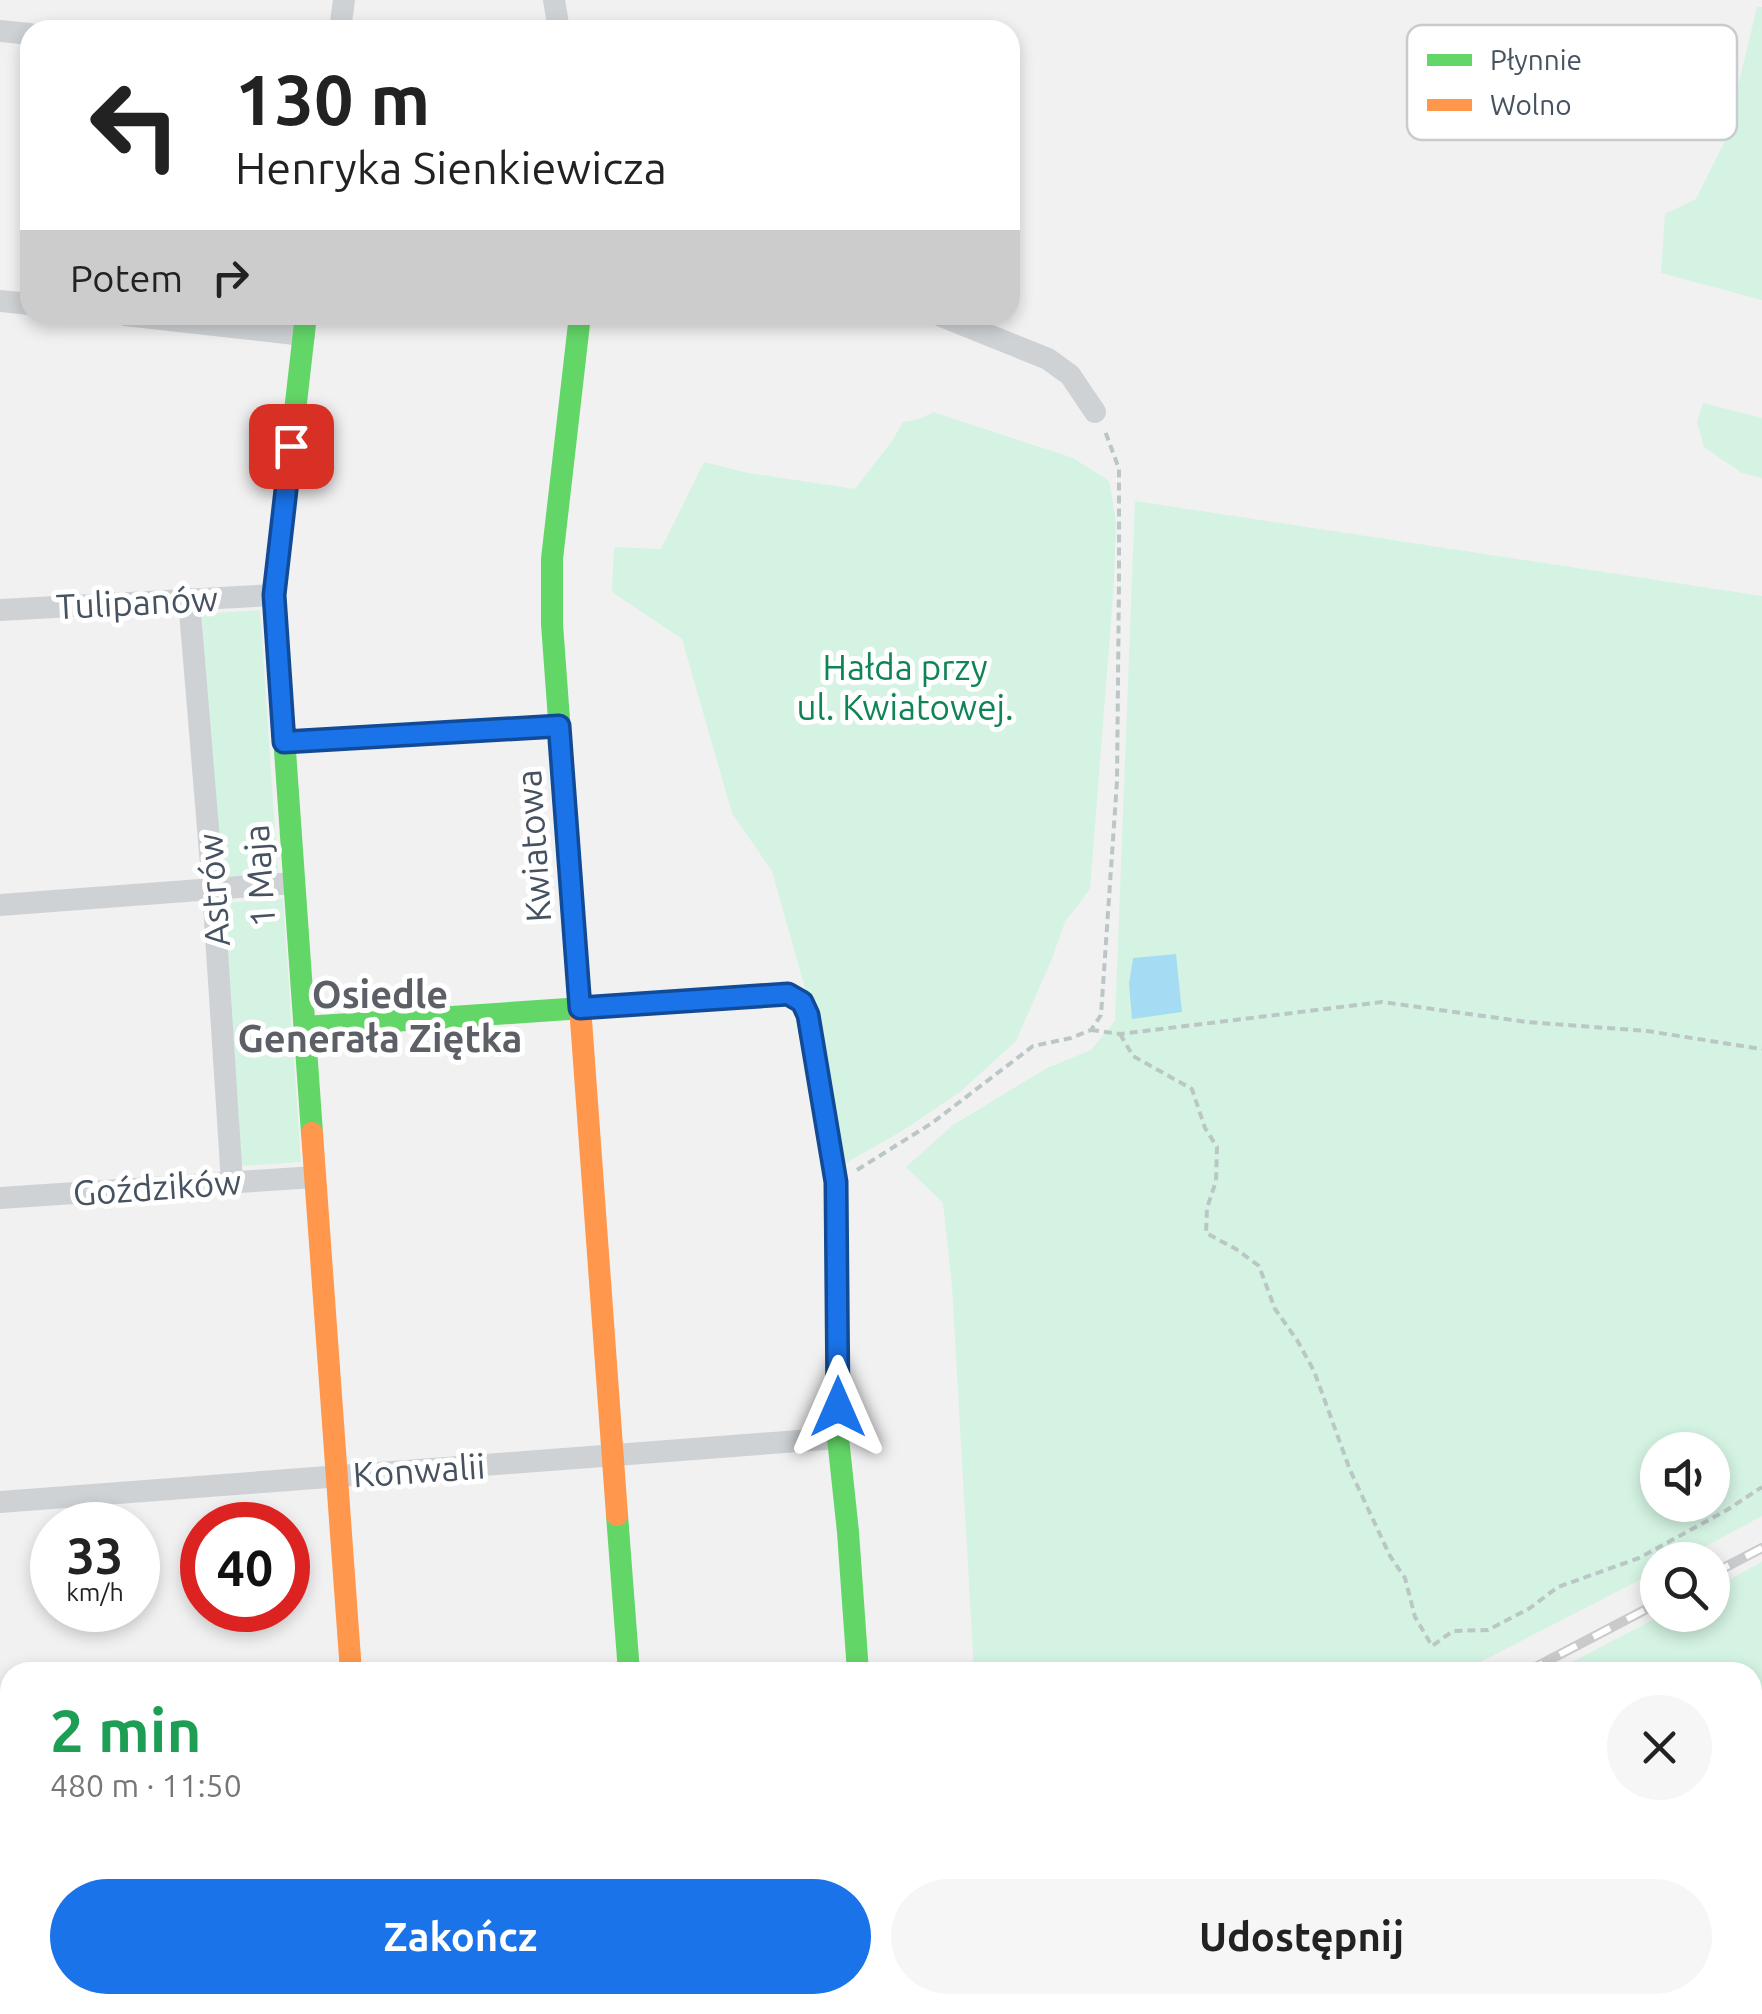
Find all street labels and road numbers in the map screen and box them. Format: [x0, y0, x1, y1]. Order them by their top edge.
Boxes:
street label: Tulipanów [55, 578, 219, 626]
street label: Kwiatowa [508, 768, 558, 924]
street label: 1 Maja [235, 823, 283, 929]
street label: Astrów [189, 832, 237, 948]
street label: Goździków [71, 1161, 243, 1213]
street label: Konwalii [351, 1445, 487, 1495]

